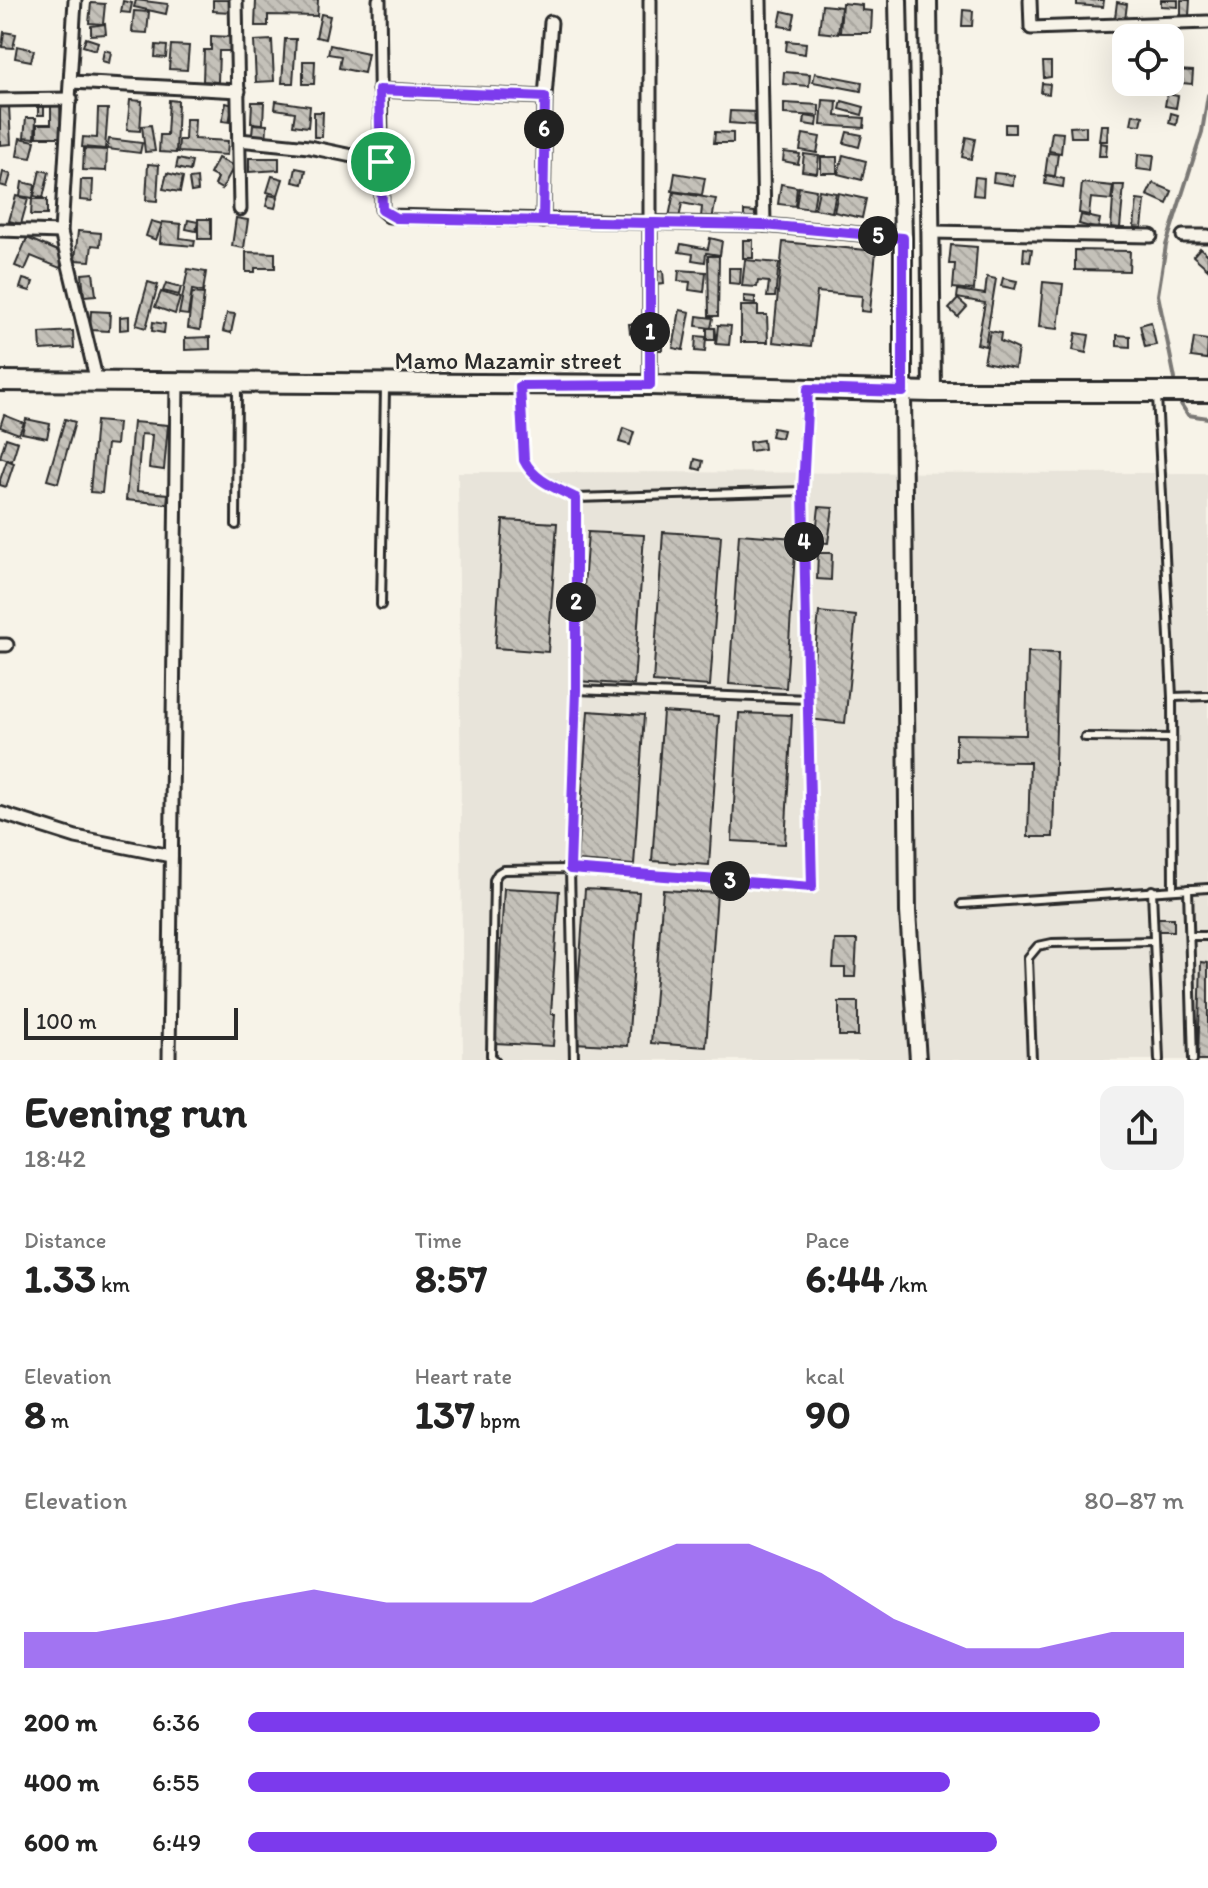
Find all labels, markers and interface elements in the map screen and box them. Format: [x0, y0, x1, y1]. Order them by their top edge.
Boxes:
map controls [1112, 24, 1184, 96]
button: locate [1112, 24, 1184, 96]
pin: 6 [524, 109, 564, 149]
text: 6 [538, 115, 550, 142]
pin [347, 128, 415, 196]
icon: arrive [359, 140, 403, 184]
pin: 5 [858, 216, 898, 256]
text: 5 [872, 222, 884, 249]
pin: 1 [630, 312, 670, 352]
text: 1 [645, 318, 655, 345]
street label: Mamo Mazamir street [395, 346, 621, 375]
pin: 4 [784, 522, 824, 562]
text: 4 [797, 528, 811, 555]
pin: 2 [556, 582, 596, 622]
text: 2 [570, 588, 582, 615]
pin: 3 [710, 861, 750, 901]
text: 3 [724, 867, 736, 894]
scale bar [24, 1004, 238, 1040]
text: 100 m [36, 1008, 97, 1035]
text: Evening run [24, 1085, 247, 1138]
button: share [1100, 1086, 1184, 1170]
text: 18:42 [24, 1142, 86, 1174]
text: Distance [24, 1227, 106, 1254]
text: Time [415, 1227, 462, 1254]
text: Pace [805, 1227, 849, 1254]
text: 1.33 [24, 1254, 96, 1302]
text: 8:57 [415, 1254, 487, 1302]
text: 6:44 [805, 1254, 884, 1302]
text: km [96, 1271, 130, 1298]
text: /km [884, 1271, 928, 1298]
text: Elevation [24, 1363, 111, 1390]
text: Heart rate [415, 1363, 512, 1390]
text: kcal [805, 1363, 844, 1390]
text: 8 [24, 1390, 46, 1438]
text: 137 [415, 1390, 475, 1438]
text: 90 [805, 1390, 851, 1438]
text: m [46, 1407, 69, 1434]
text: bpm [475, 1407, 521, 1434]
text: Elevation [24, 1484, 127, 1516]
text: 80–87 m [1084, 1484, 1184, 1516]
text: 200 m [24, 1706, 97, 1738]
text: 6:36 [152, 1706, 200, 1738]
text: 400 m [24, 1766, 99, 1798]
text: 6:55 [152, 1766, 199, 1798]
text: 600 m [24, 1826, 98, 1858]
text: 6:49 [152, 1826, 201, 1858]

